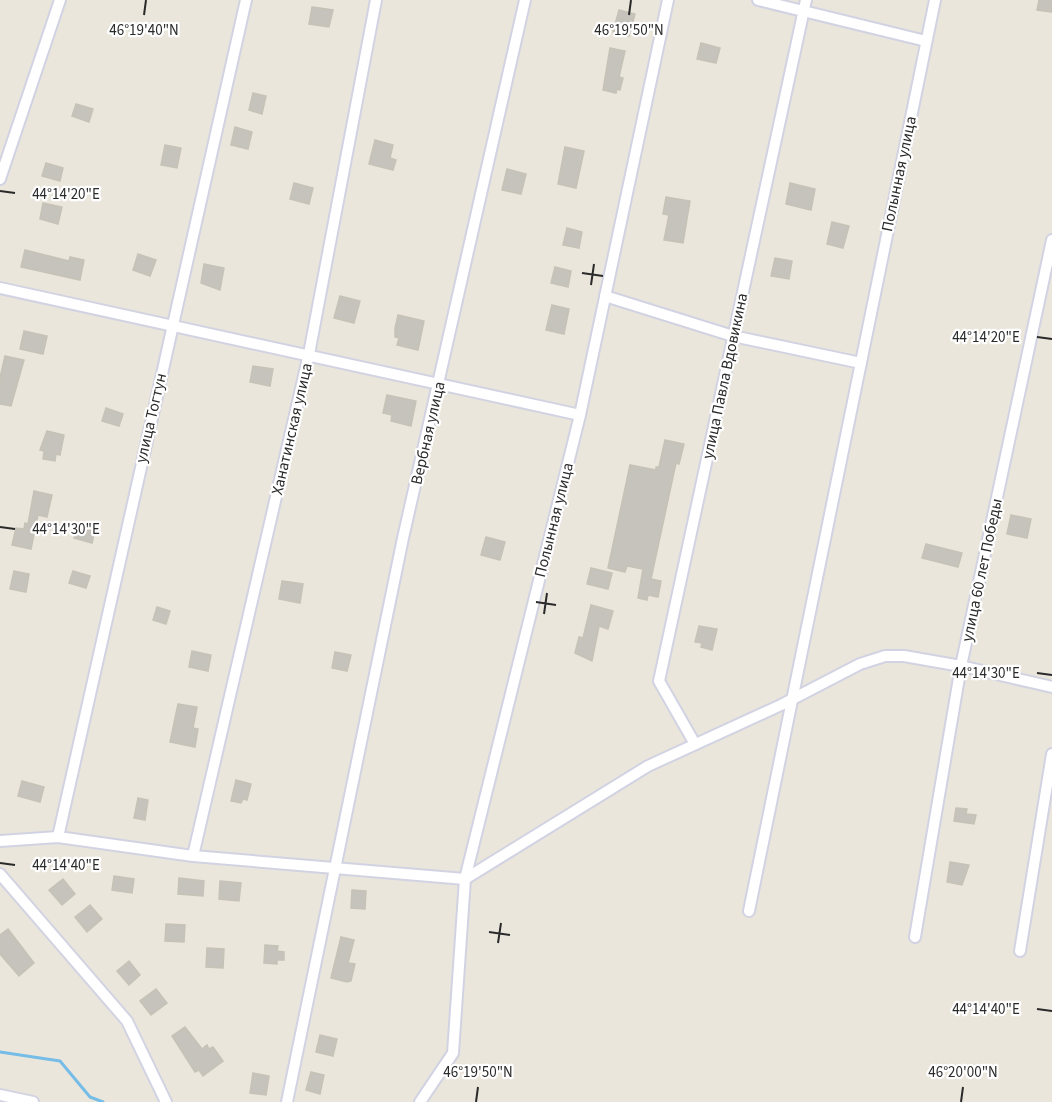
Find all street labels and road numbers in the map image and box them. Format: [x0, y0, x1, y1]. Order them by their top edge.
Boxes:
street label: Полынная улица [876, 114, 922, 234]
street label: улица Павла Вдовикина [697, 291, 753, 461]
street label: Ханатинская улица [266, 361, 318, 497]
street label: улица Тогтун [130, 371, 172, 465]
street label: Вербная улица [405, 379, 451, 487]
street label: Полынная улица [529, 460, 579, 580]
street label: улица 60 лет Победы [956, 496, 1008, 644]

